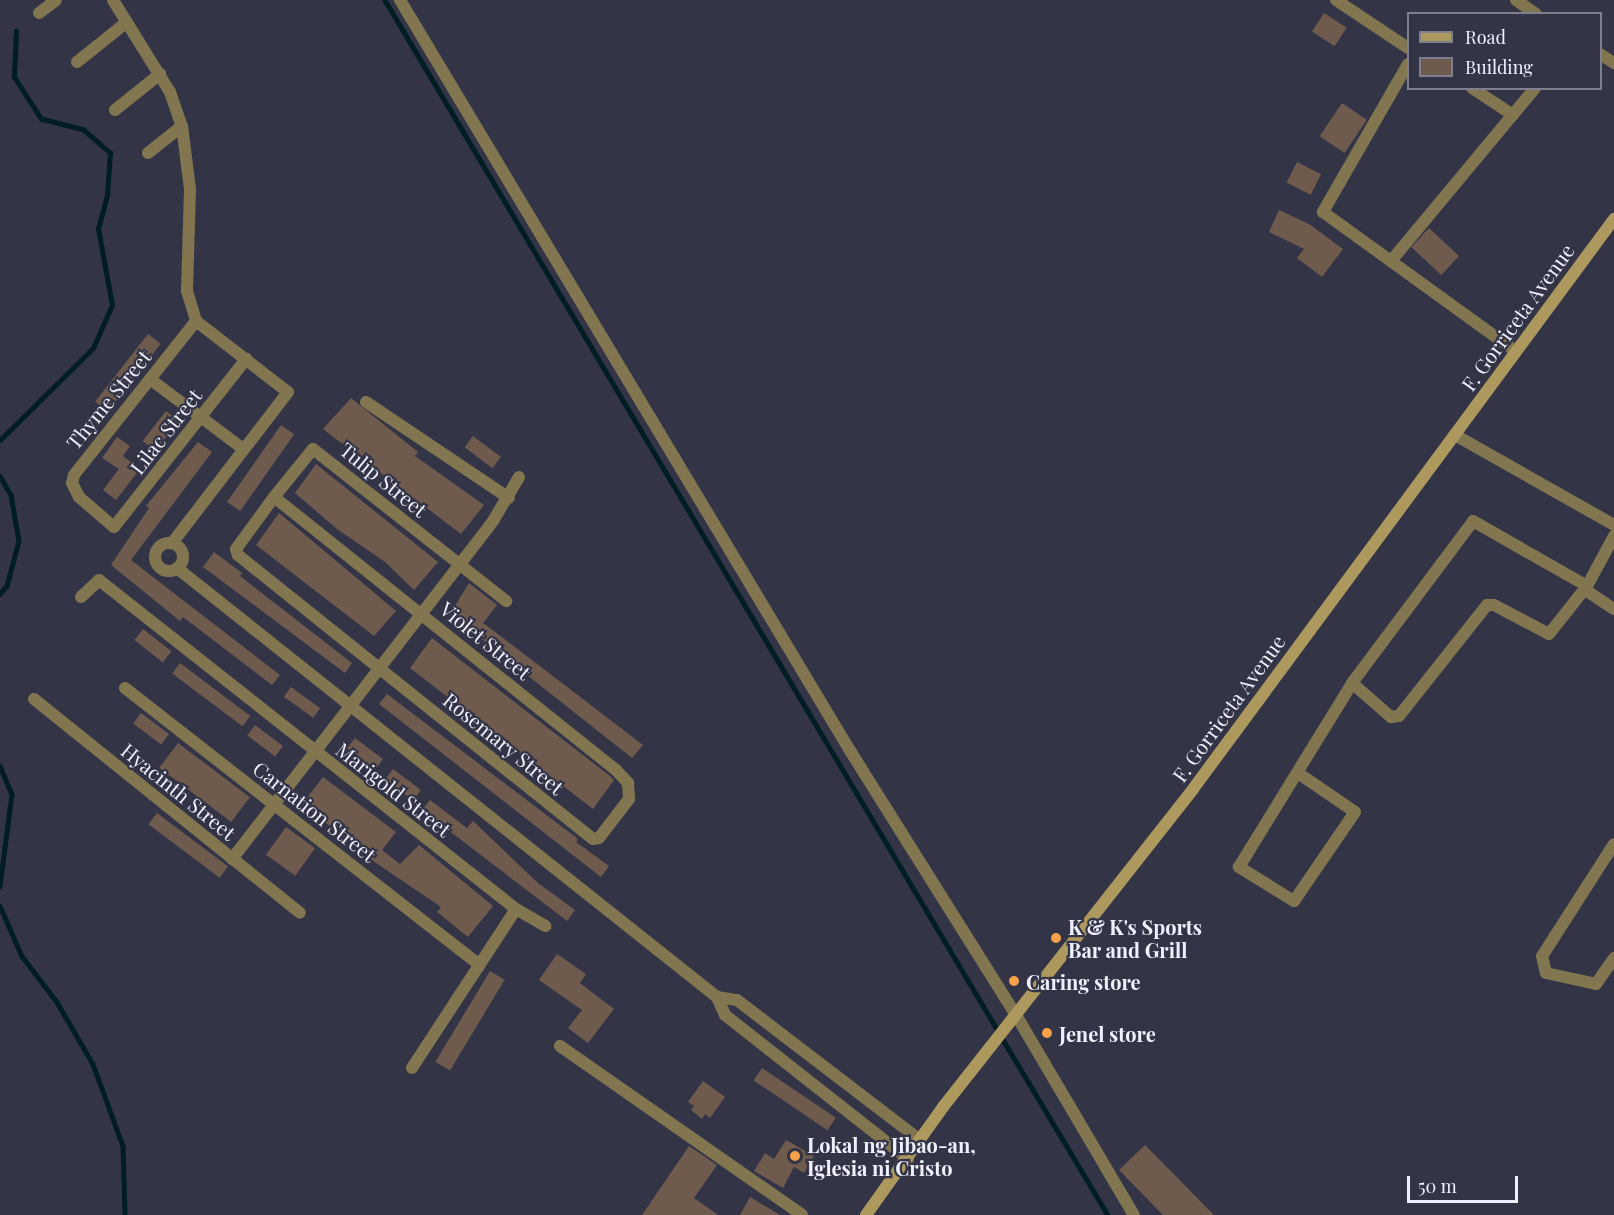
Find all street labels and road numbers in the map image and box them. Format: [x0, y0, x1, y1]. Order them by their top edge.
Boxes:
street label: F. Gorriceta Avenue [1455, 238, 1579, 396]
street label: Thyme Street [61, 345, 155, 453]
street label: Lilac Street [124, 384, 206, 478]
street label: Tulip Street [336, 437, 432, 521]
street label: Violet Street [436, 596, 536, 684]
street label: F. Gorriceta Avenue [1166, 629, 1290, 787]
street label: Rosemary Street [439, 687, 569, 799]
street label: Marigold Street [332, 737, 456, 841]
street label: Hyacinth Street [117, 738, 241, 844]
street label: Carnation Street [249, 756, 381, 866]

